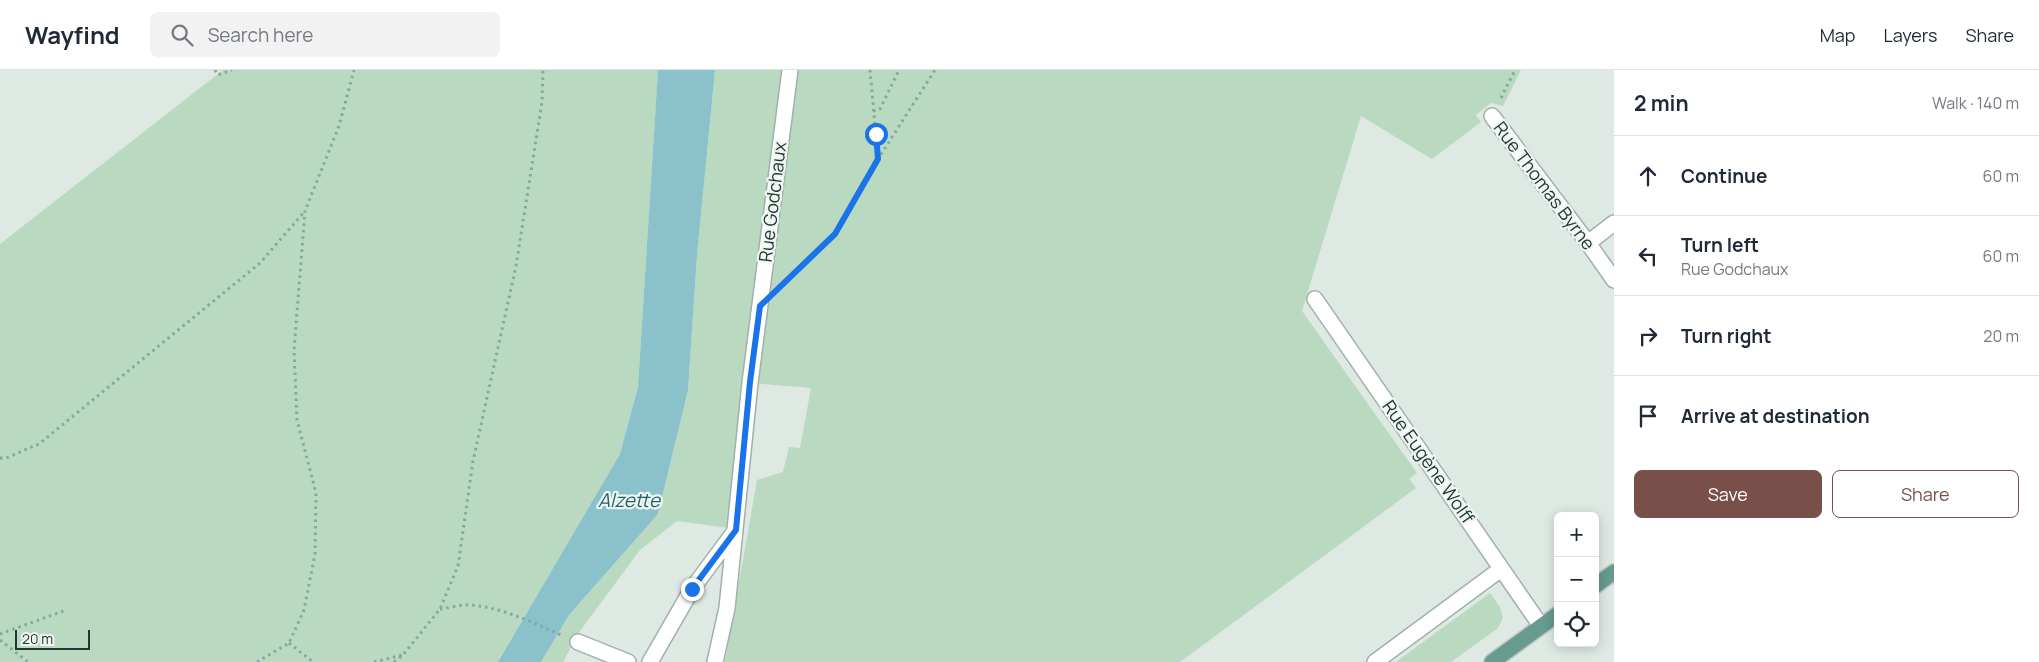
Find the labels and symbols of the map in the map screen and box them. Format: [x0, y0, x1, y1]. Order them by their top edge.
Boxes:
street label: Rue Thomas Byrne [1489, 116, 1601, 254]
route start [865, 123, 888, 146]
street label: Rue Godchaux [753, 140, 791, 263]
street label: Rue Eugène Wolff [1377, 395, 1480, 528]
water label: Alzette [598, 487, 662, 513]
route end [681, 578, 704, 601]
scale bar [15, 627, 90, 650]

